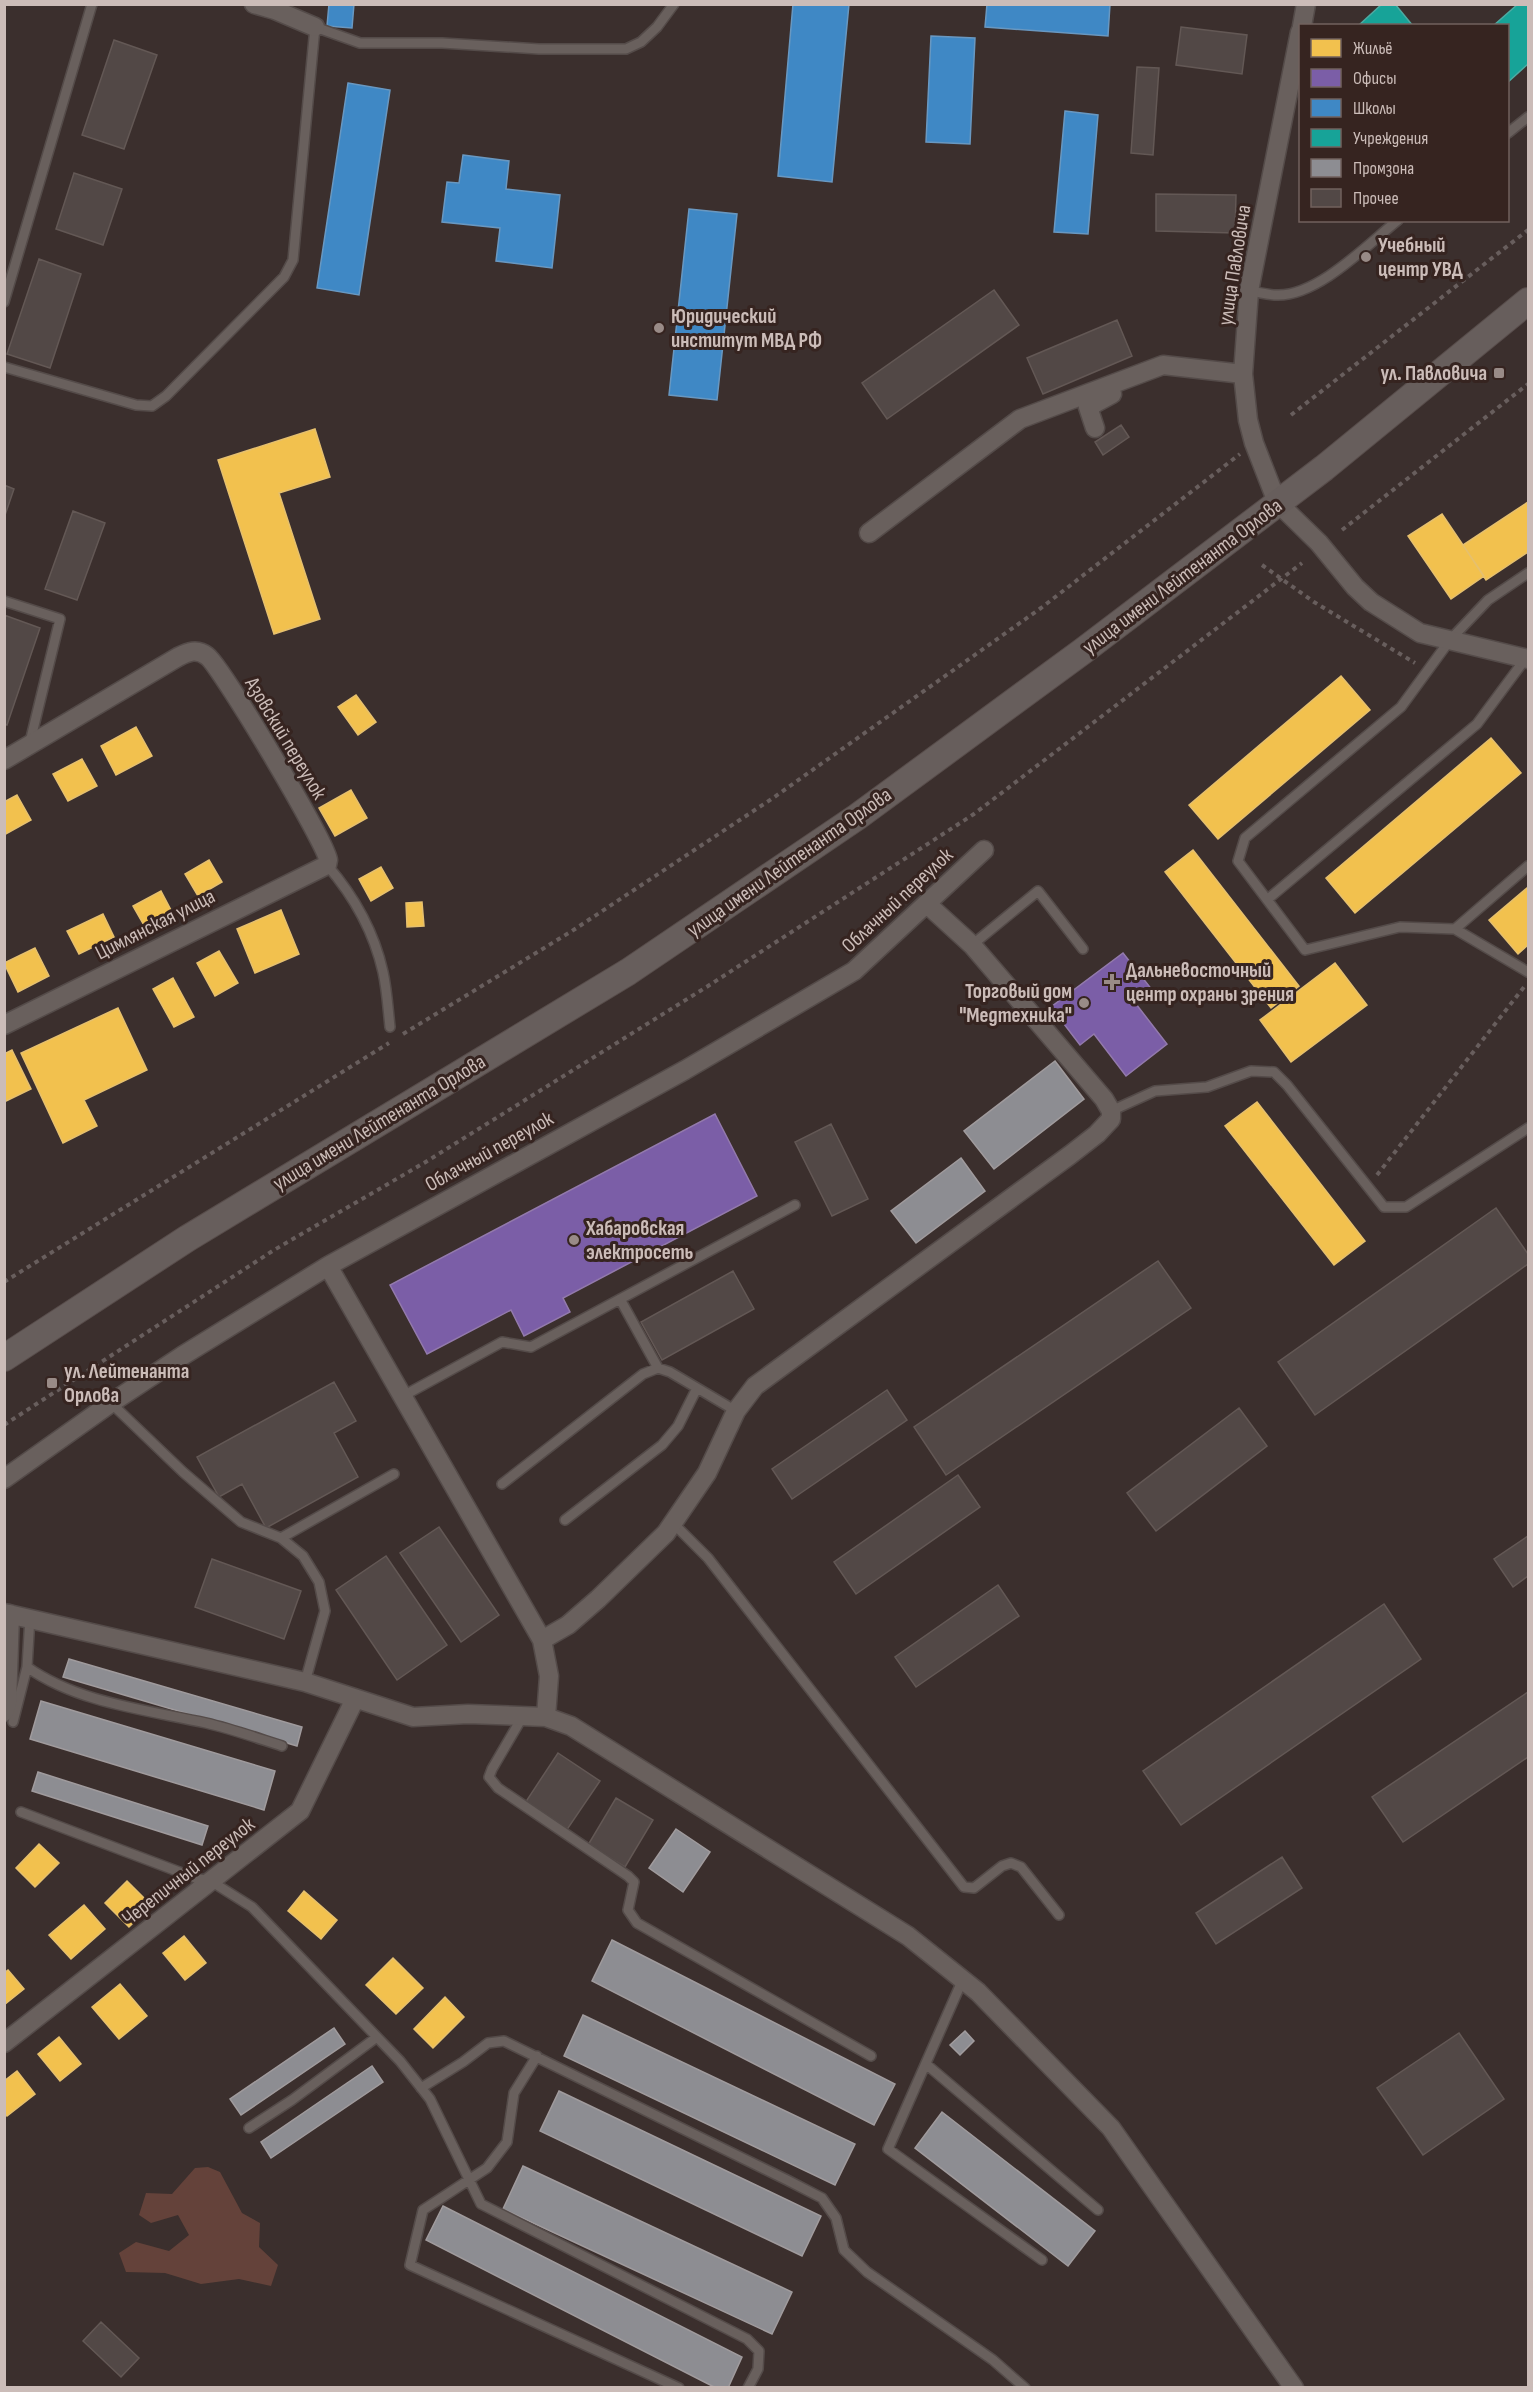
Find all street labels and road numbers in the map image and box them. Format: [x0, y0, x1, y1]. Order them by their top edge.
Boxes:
street label: улица Павловича [1213, 203, 1256, 327]
street label: улица имени Лейтенанта Орлова [1078, 493, 1287, 660]
street label: Азовский переулок [239, 672, 332, 804]
street label: улица имени Лейтенанта Орлова [682, 782, 896, 942]
street label: Облачный переулок [837, 843, 958, 958]
street label: Цимлянская улица [91, 884, 219, 965]
street label: улица имени Лейтенанта Орлова [268, 1049, 490, 1196]
street label: Облачный переулок [421, 1106, 558, 1197]
street label: Черепичный переулок [117, 1812, 260, 1931]

